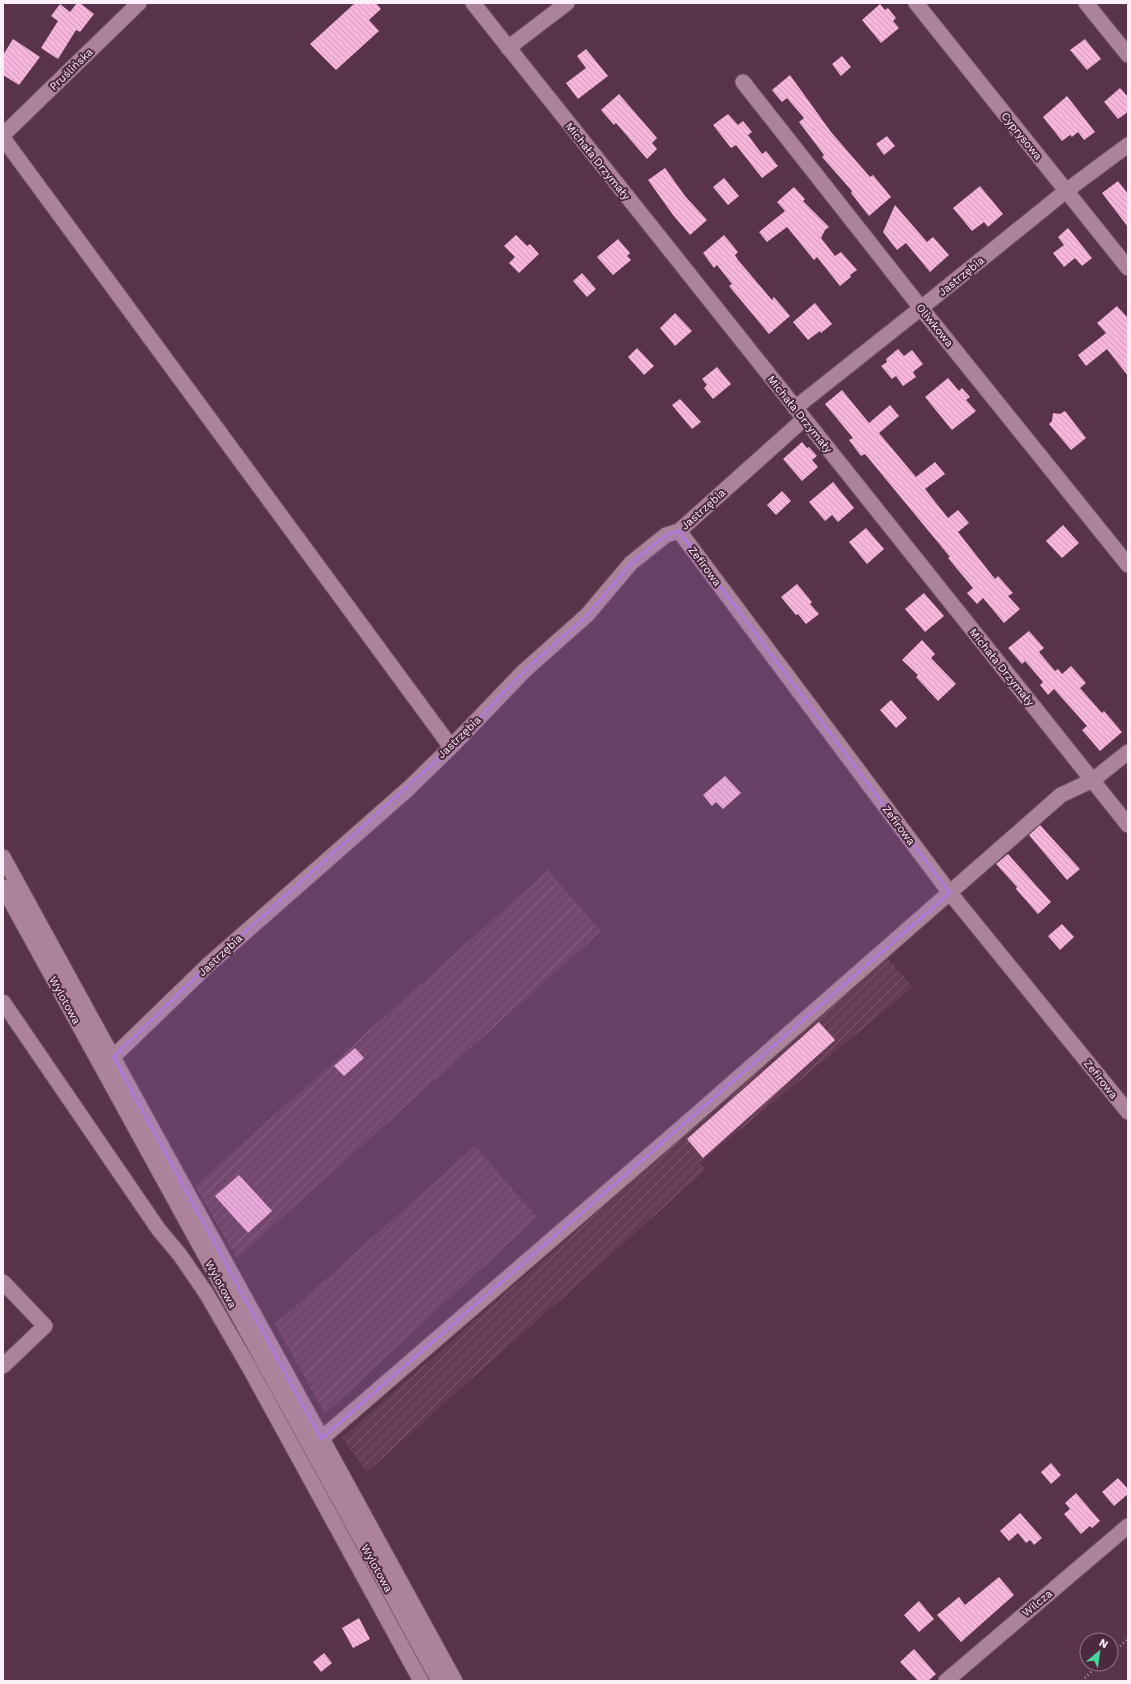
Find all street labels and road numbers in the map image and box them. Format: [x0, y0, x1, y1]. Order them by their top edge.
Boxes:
street label: Pruślińska [47, 46, 96, 93]
street label: Cyprysowa [998, 110, 1045, 163]
street label: Michała Drzymały [562, 120, 633, 203]
street label: Jastrzębia [936, 254, 987, 299]
street label: Oliwkowa [913, 301, 956, 349]
street label: Michała Drzymały [764, 373, 835, 456]
street label: Jastrzębia [678, 486, 728, 533]
street label: Zefirowa [685, 544, 724, 589]
street label: Michała Drzymały [966, 626, 1037, 709]
street label: Jastrzębia [435, 713, 484, 761]
street label: Zefirowa [879, 803, 918, 848]
street label: Jastrzębia [196, 932, 245, 979]
street label: Wylotowa [46, 974, 83, 1026]
street label: Zefirowa [1081, 1057, 1120, 1101]
street label: Wylotowa [202, 1258, 239, 1310]
street label: Wylotowa [358, 1542, 395, 1594]
street label: Wilcza [1020, 1587, 1055, 1620]

